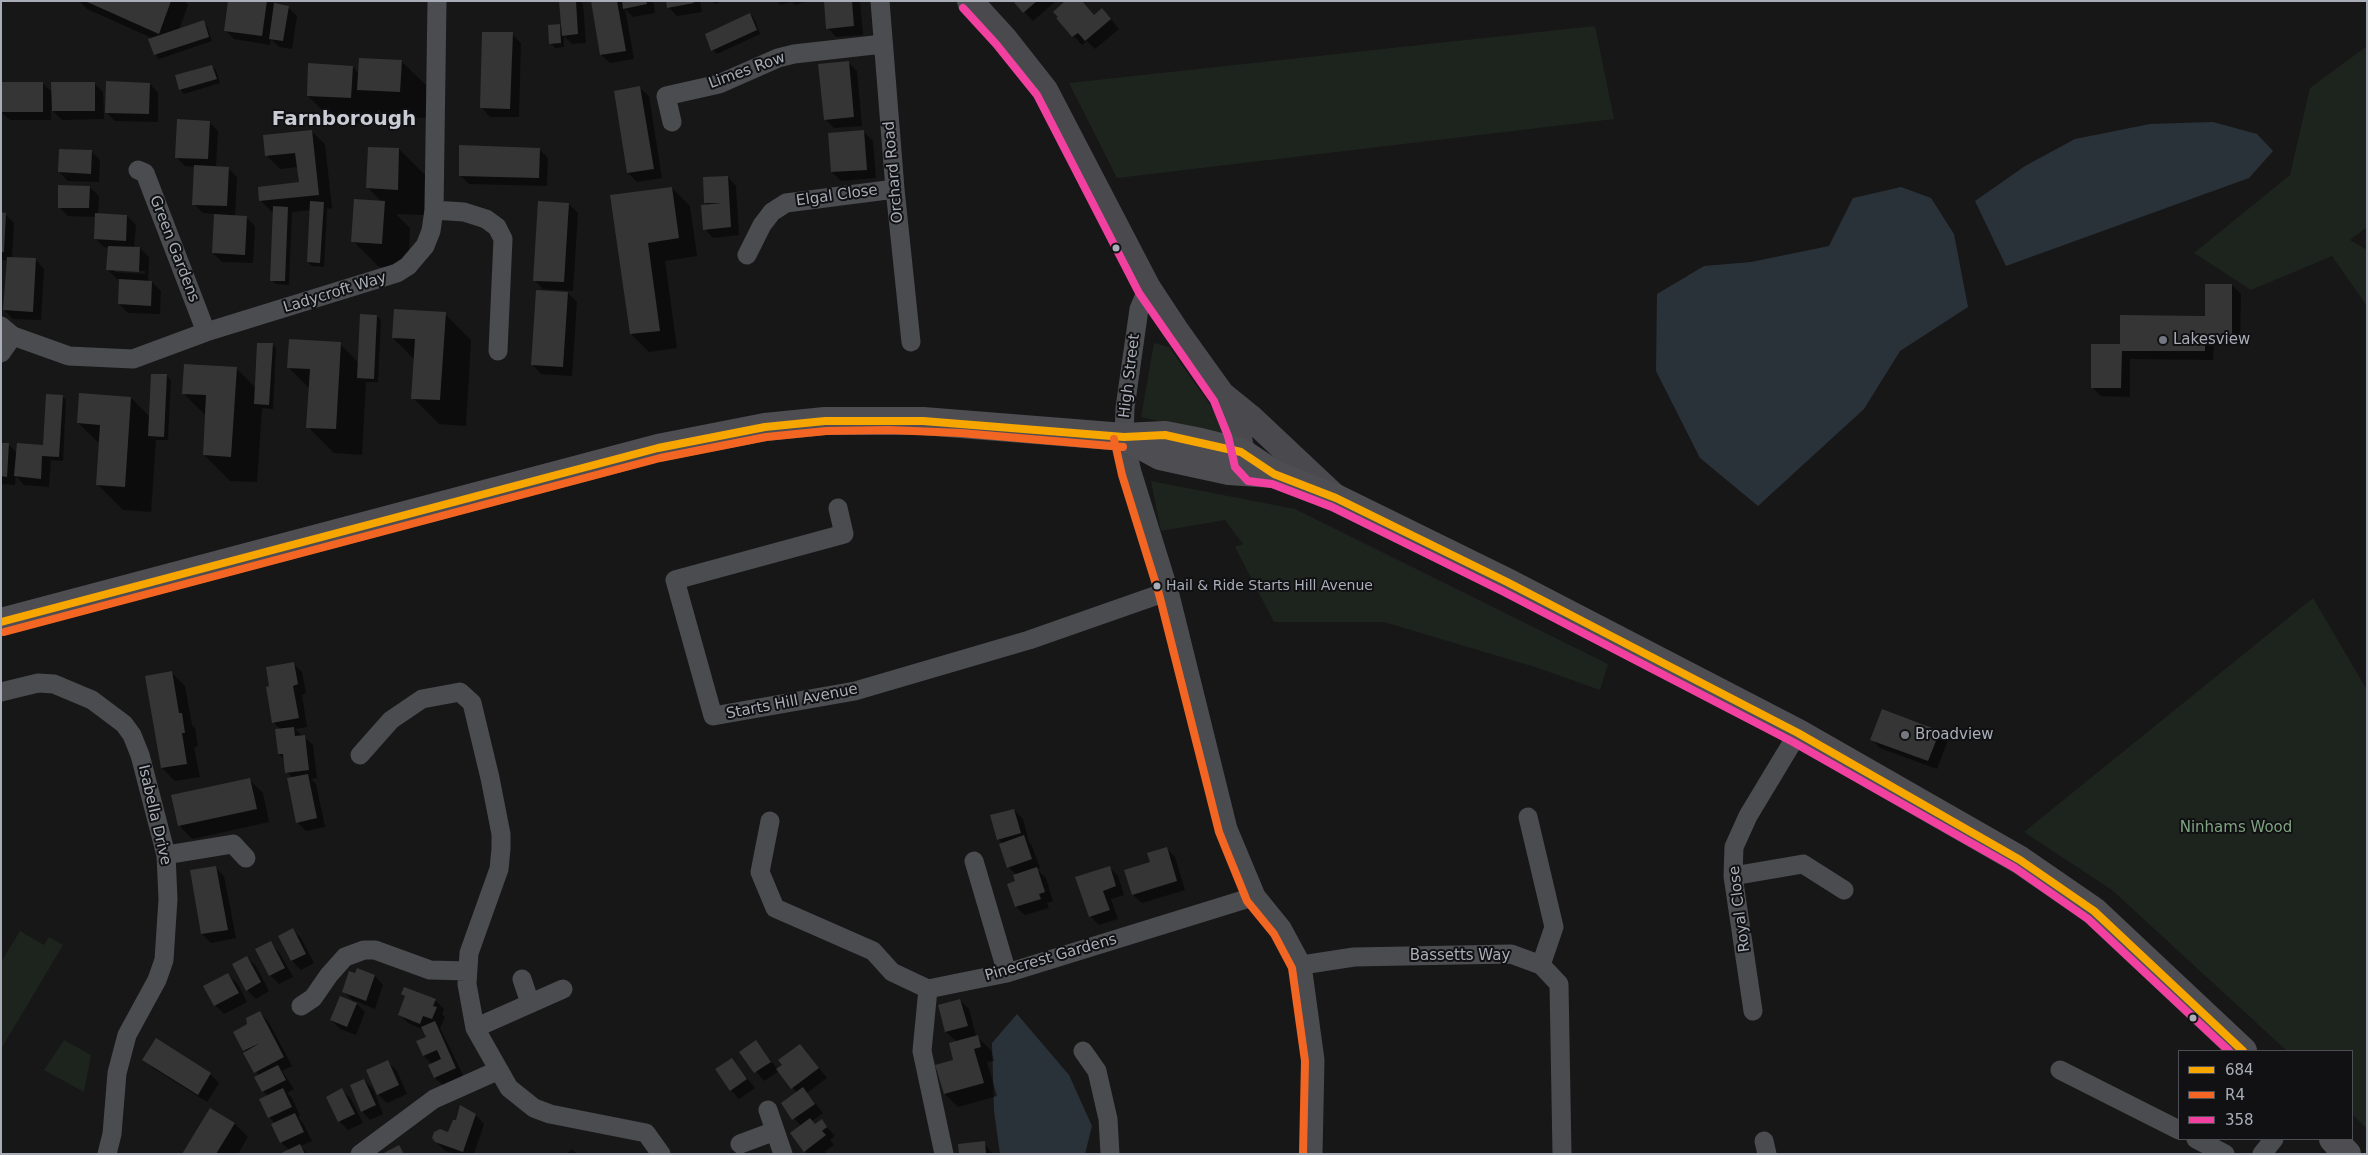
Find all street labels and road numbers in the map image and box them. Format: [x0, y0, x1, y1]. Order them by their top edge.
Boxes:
street label: Limes Row [706, 49, 788, 93]
street label: Orchard Road [881, 120, 907, 224]
street label: Elgal Close [795, 181, 879, 211]
street label: Green Gardens [145, 193, 203, 305]
street label: Ladycroft Way [281, 269, 389, 317]
street label: High Street [1116, 333, 1144, 419]
street label: Starts Hill Avenue [725, 680, 859, 724]
street label: Isabella Drive [134, 763, 174, 867]
street label: Royal Close [1726, 865, 1754, 953]
street label: Pinecrest Gardens [983, 931, 1119, 985]
street label: Bassetts Way [1410, 947, 1510, 965]

